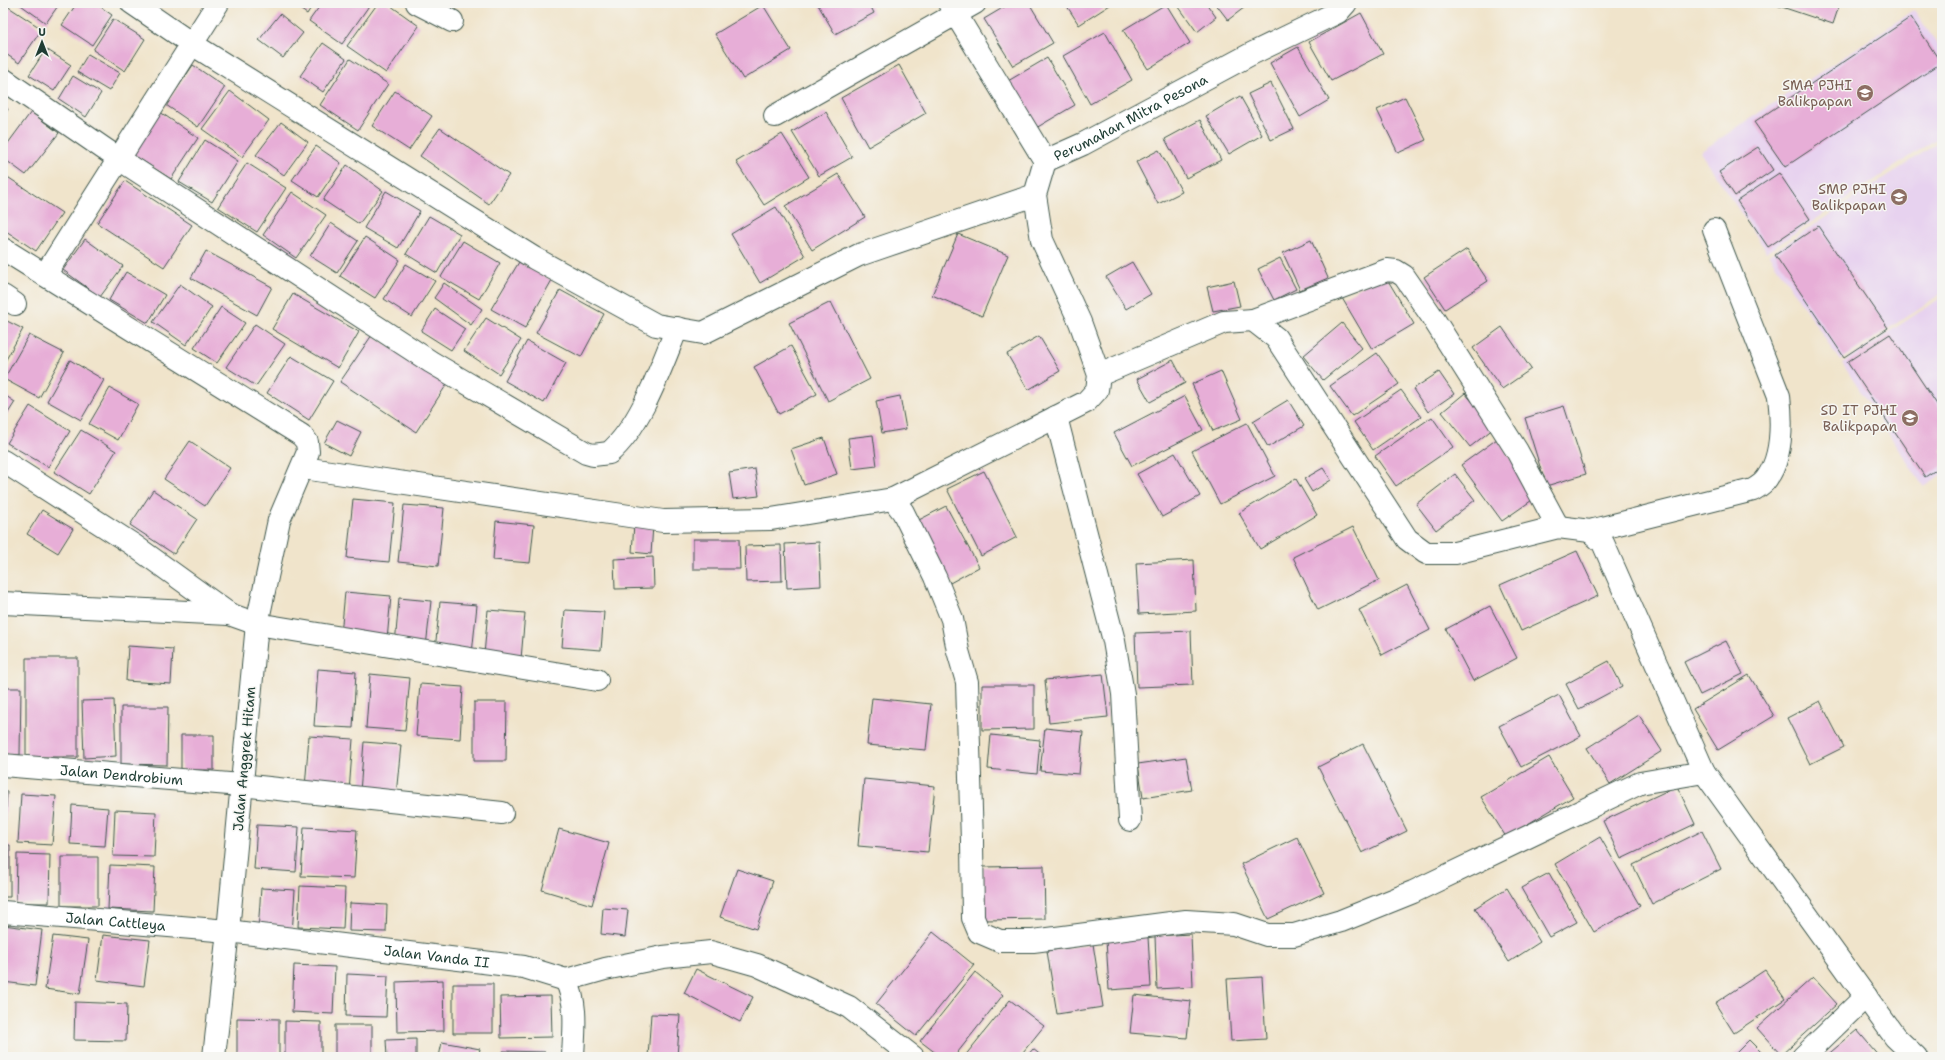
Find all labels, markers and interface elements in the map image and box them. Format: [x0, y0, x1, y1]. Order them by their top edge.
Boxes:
north arrow [22, 22, 62, 62]
text: U [38, 25, 46, 40]
street label: Perumahan Mitra Pesona [1051, 70, 1211, 165]
place label: SMA PJHI Balikpapan [1778, 76, 1852, 110]
school or university icon: SMA PJHI Balikpapan [1855, 83, 1875, 103]
place label: SMP PJHI Balikpapan [1812, 180, 1886, 214]
school or university icon: SMP PJHI Balikpapan [1889, 187, 1909, 207]
place label: SD IT PJHI Balikpapan [1820, 401, 1897, 435]
school or university icon: SD IT PJHI Balikpapan [1900, 408, 1920, 428]
street label: Jalan Anggrek Hitam [229, 686, 259, 832]
street label: Jalan Dendrobium [59, 761, 184, 789]
street label: Jalan Cattleya [65, 908, 167, 935]
street label: Jalan Vanda II [383, 941, 491, 972]

